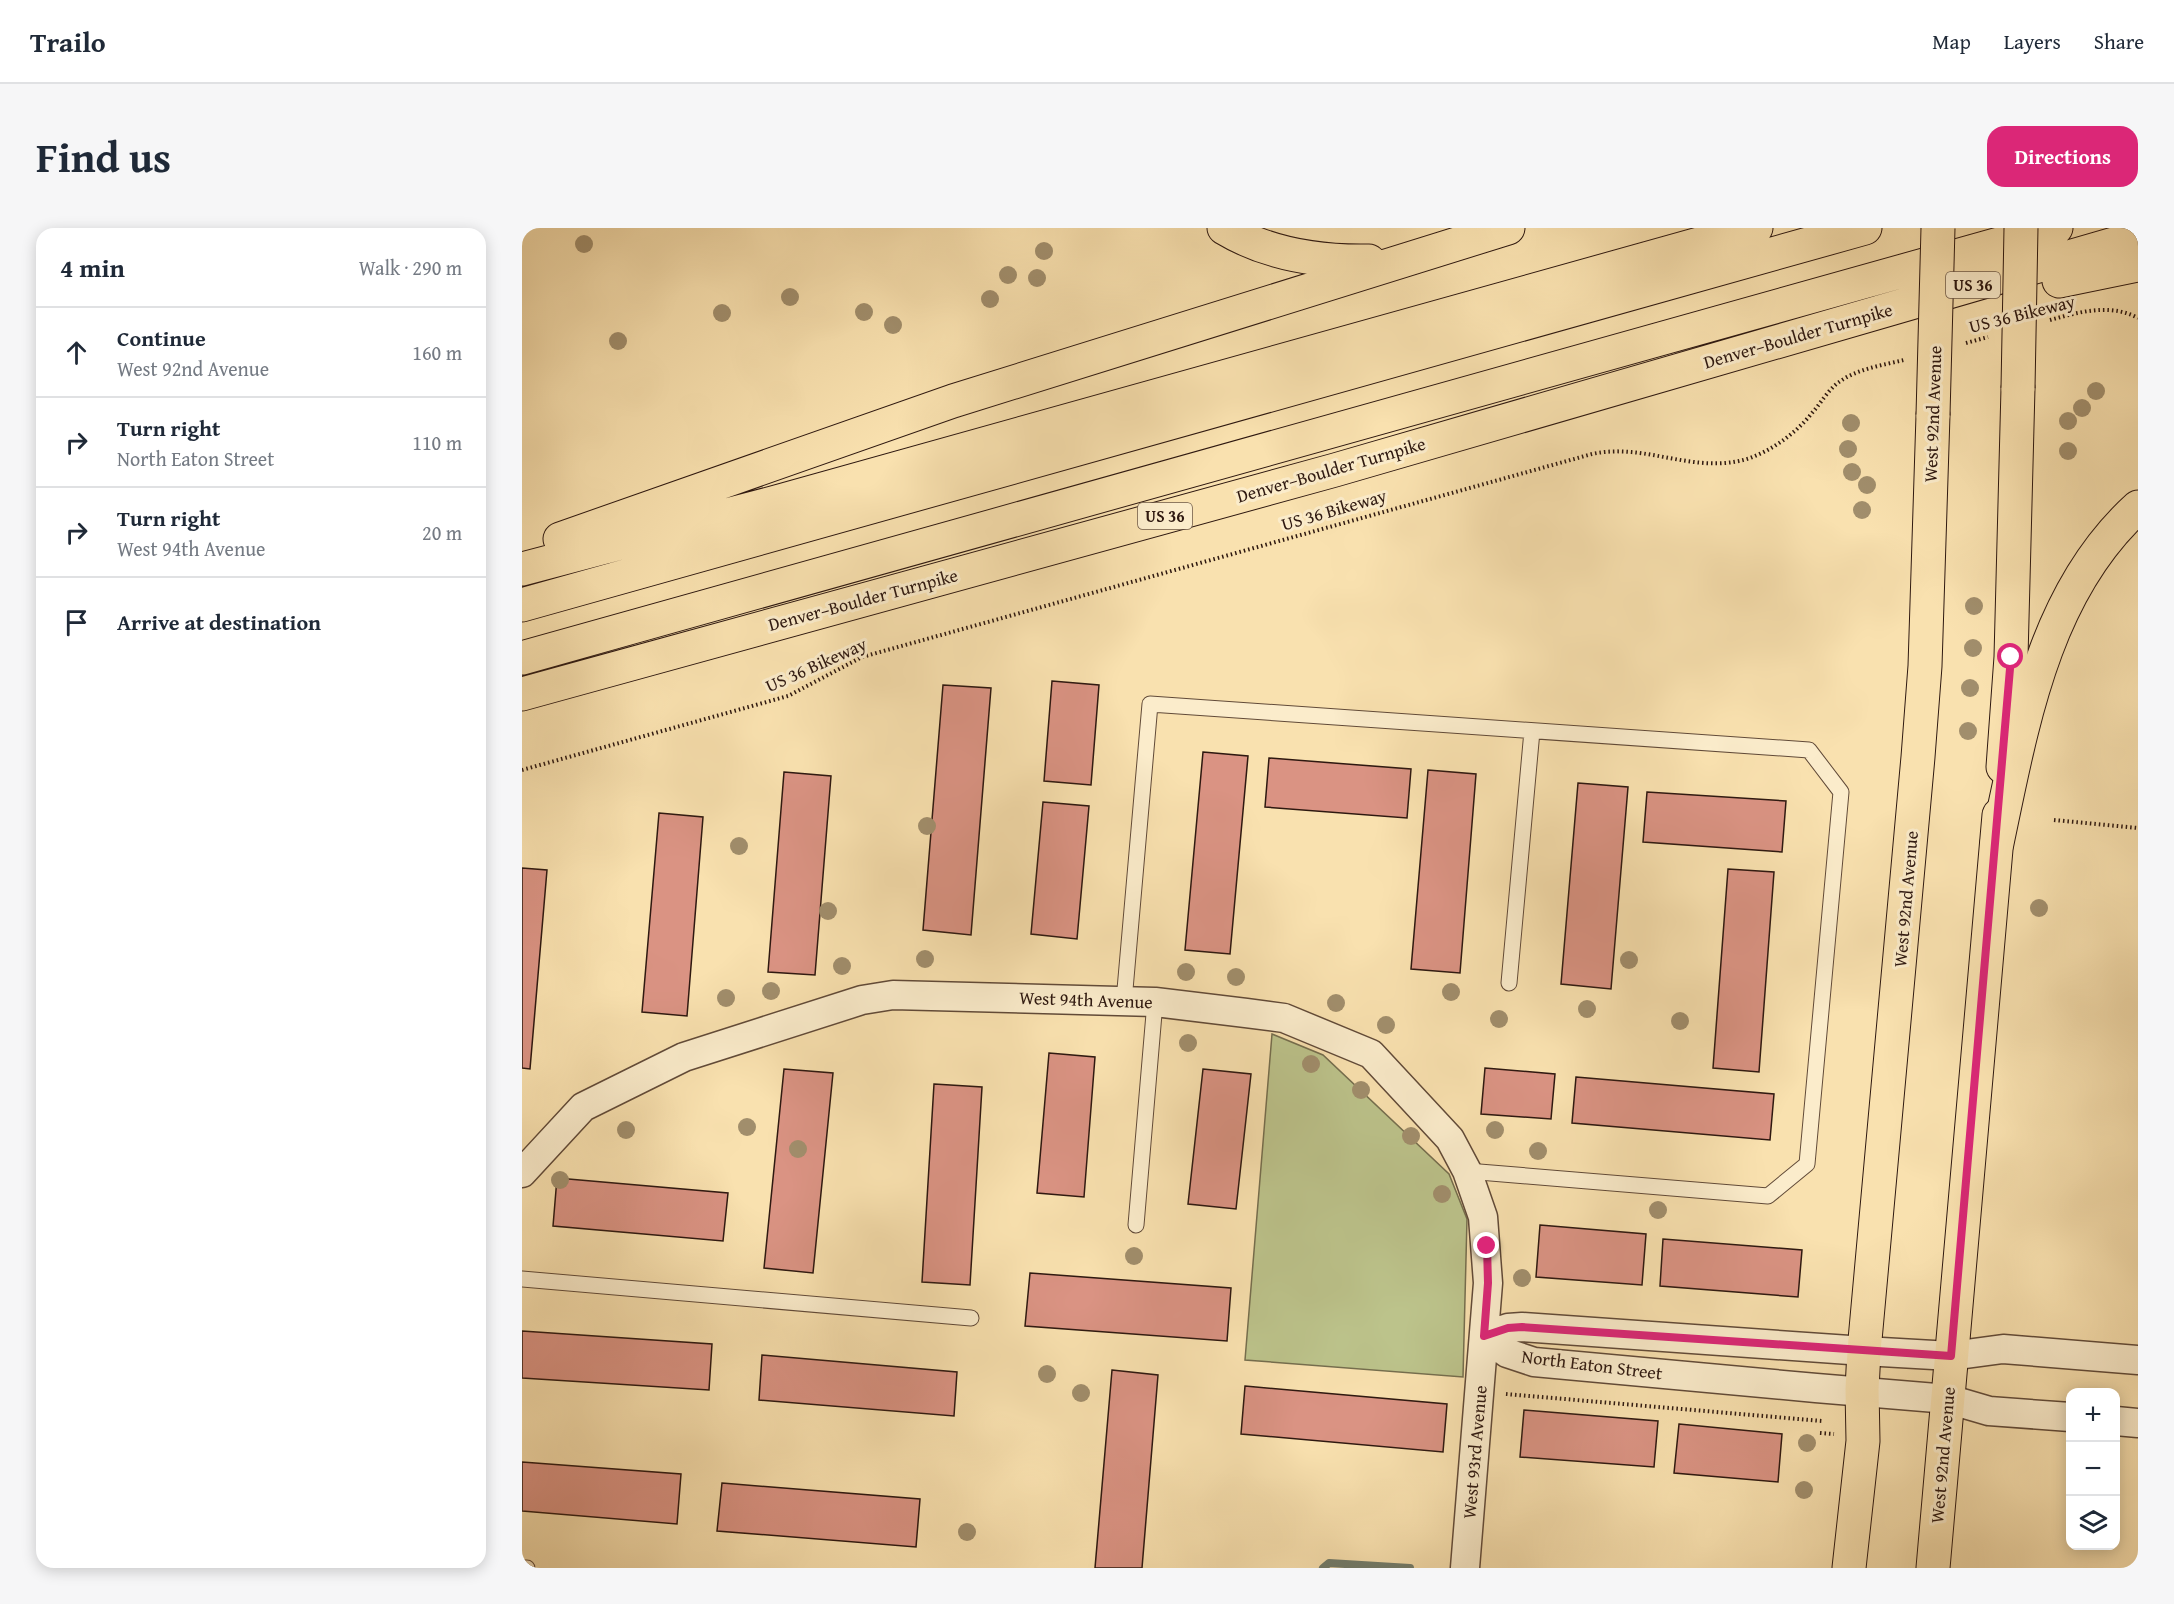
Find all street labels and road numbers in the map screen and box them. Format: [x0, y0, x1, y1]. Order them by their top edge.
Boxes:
road number: US 36 [1946, 272, 2000, 298]
street label: US 36 Bikeway [1966, 287, 2078, 340]
street label: Denver–Boulder Turnpike [1700, 296, 1895, 375]
street label: West 92nd Avenue [1917, 345, 1948, 483]
street label: Denver–Boulder Turnpike [1233, 430, 1428, 509]
street label: US 36 Bikeway [1278, 482, 1390, 537]
road number: US 36 [1138, 503, 1192, 529]
street label: Denver–Boulder Turnpike [765, 561, 961, 638]
street label: US 36 Bikeway [761, 630, 871, 699]
street label: West 92nd Avenue [1886, 830, 1925, 968]
street label: West 94th Avenue [1019, 984, 1153, 1015]
street label: North Eaton Street [1520, 1342, 1665, 1387]
street label: West 93rd Avenue [1455, 1384, 1494, 1520]
street label: West 92nd Avenue [1923, 1386, 1962, 1524]

